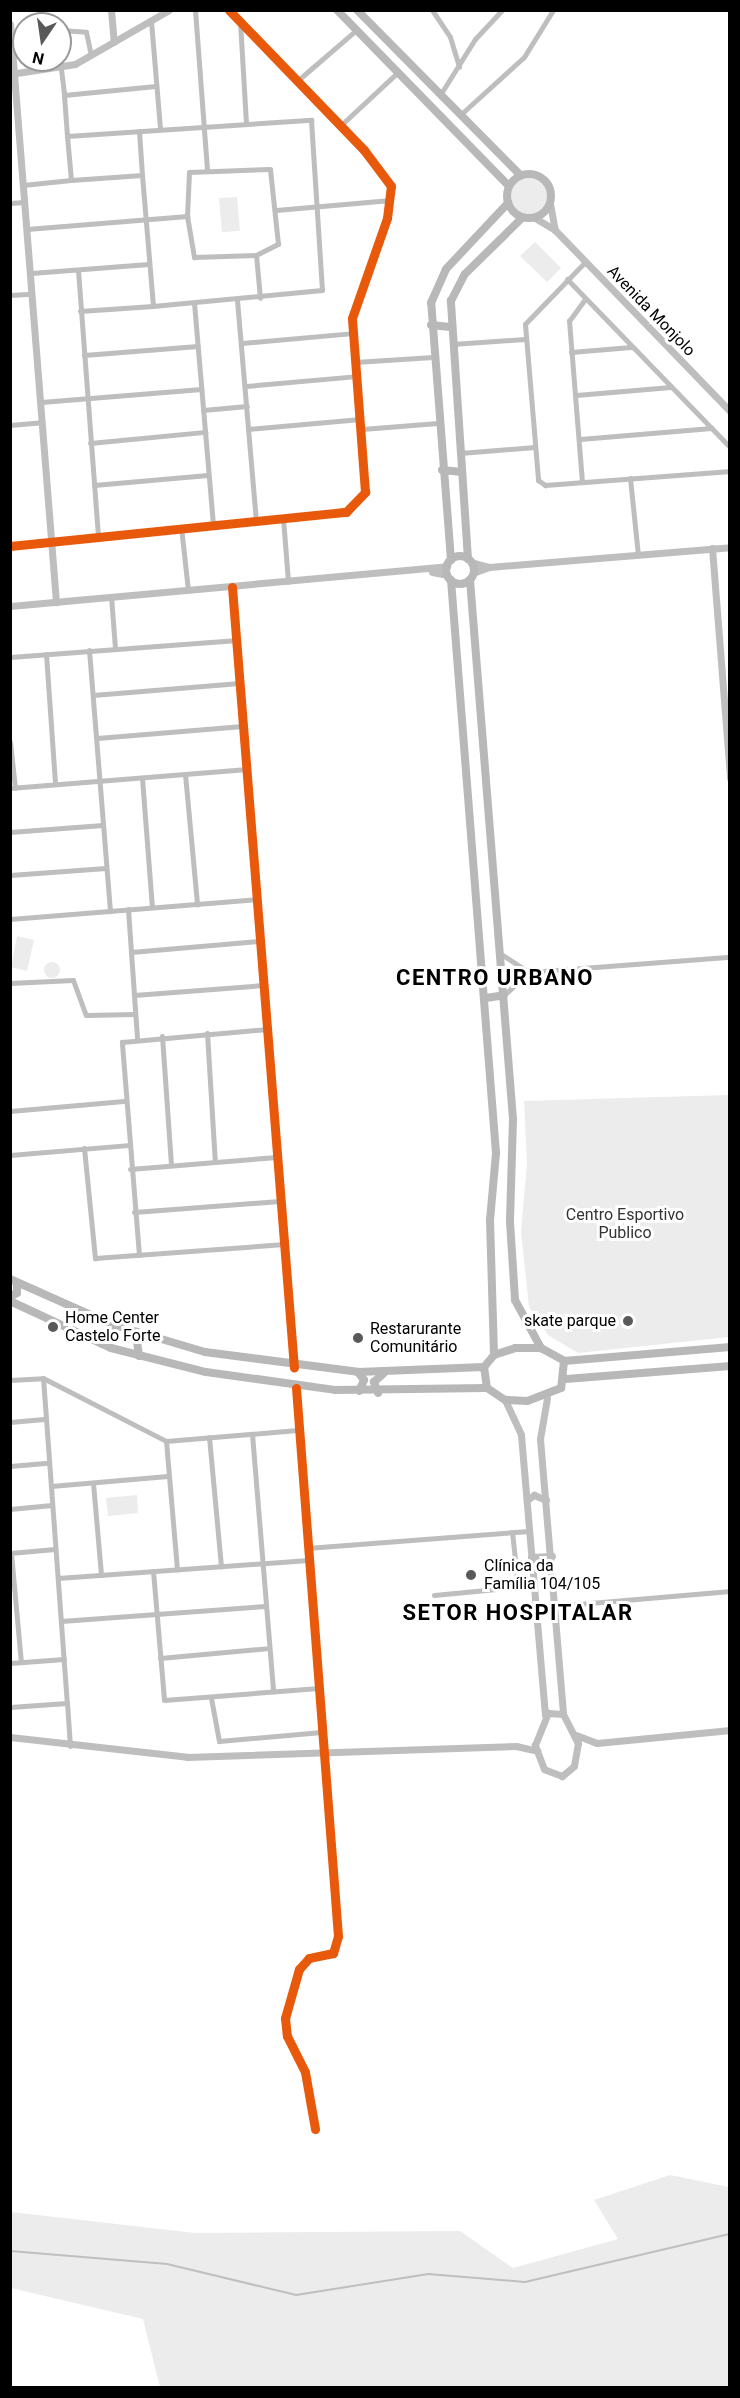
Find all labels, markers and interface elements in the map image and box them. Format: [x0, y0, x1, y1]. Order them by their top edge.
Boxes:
north arrow [12, 12, 72, 72]
text: N [31, 48, 46, 69]
street label: Avenida Monjolo [603, 262, 699, 360]
district label: CENTRO URBANO [396, 965, 594, 991]
park label: Centro Esportivo Publico [566, 1205, 684, 1243]
place label: Home Center Castelo Forte [65, 1308, 160, 1346]
place label: skate parque [524, 1311, 616, 1331]
marker: skate parque [621, 1314, 635, 1328]
place label: Restarurante Comunitário [370, 1319, 461, 1357]
marker: Home Center Castelo Forte [46, 1320, 60, 1334]
marker: Restarurante Comunitário [351, 1331, 365, 1345]
place label: Clínica da Família 104/105 [484, 1556, 600, 1594]
marker: Clínica da Família 104/105 [462, 1566, 480, 1584]
district label: SETOR HOSPITALAR [403, 1600, 633, 1626]

